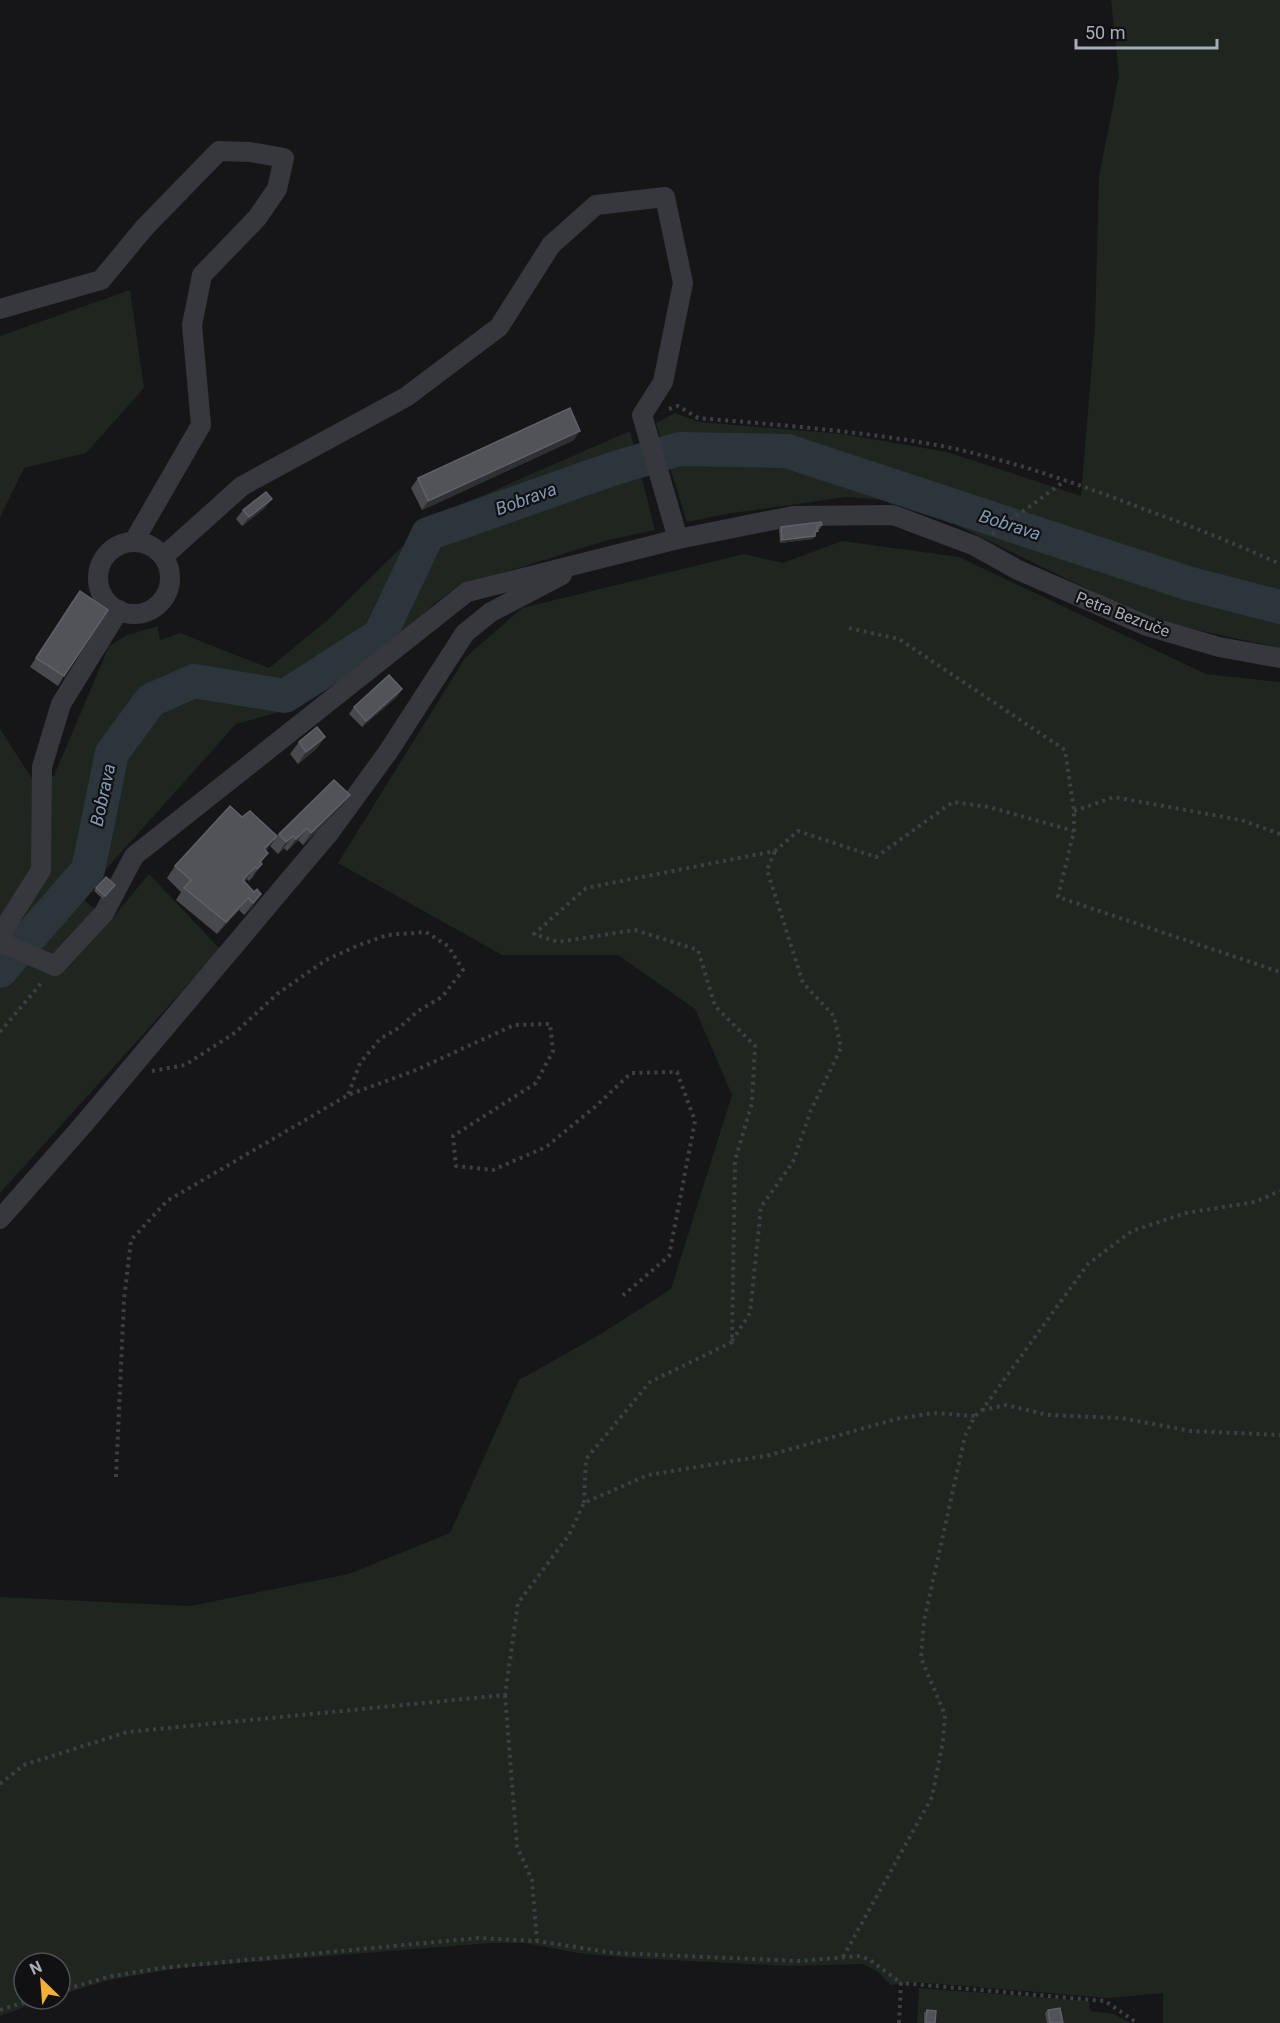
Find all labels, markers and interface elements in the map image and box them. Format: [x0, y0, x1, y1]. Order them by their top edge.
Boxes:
scale bar [1076, 12, 1217, 50]
text: 50 m [1085, 22, 1125, 43]
water label: Bobrava [492, 478, 559, 519]
water label: Bobrava [977, 505, 1044, 544]
street label: Petra Bezruče [1073, 588, 1172, 641]
water label: Bobrava [86, 762, 119, 828]
north arrow [12, 1951, 72, 2011]
text: N [27, 1957, 45, 1979]

